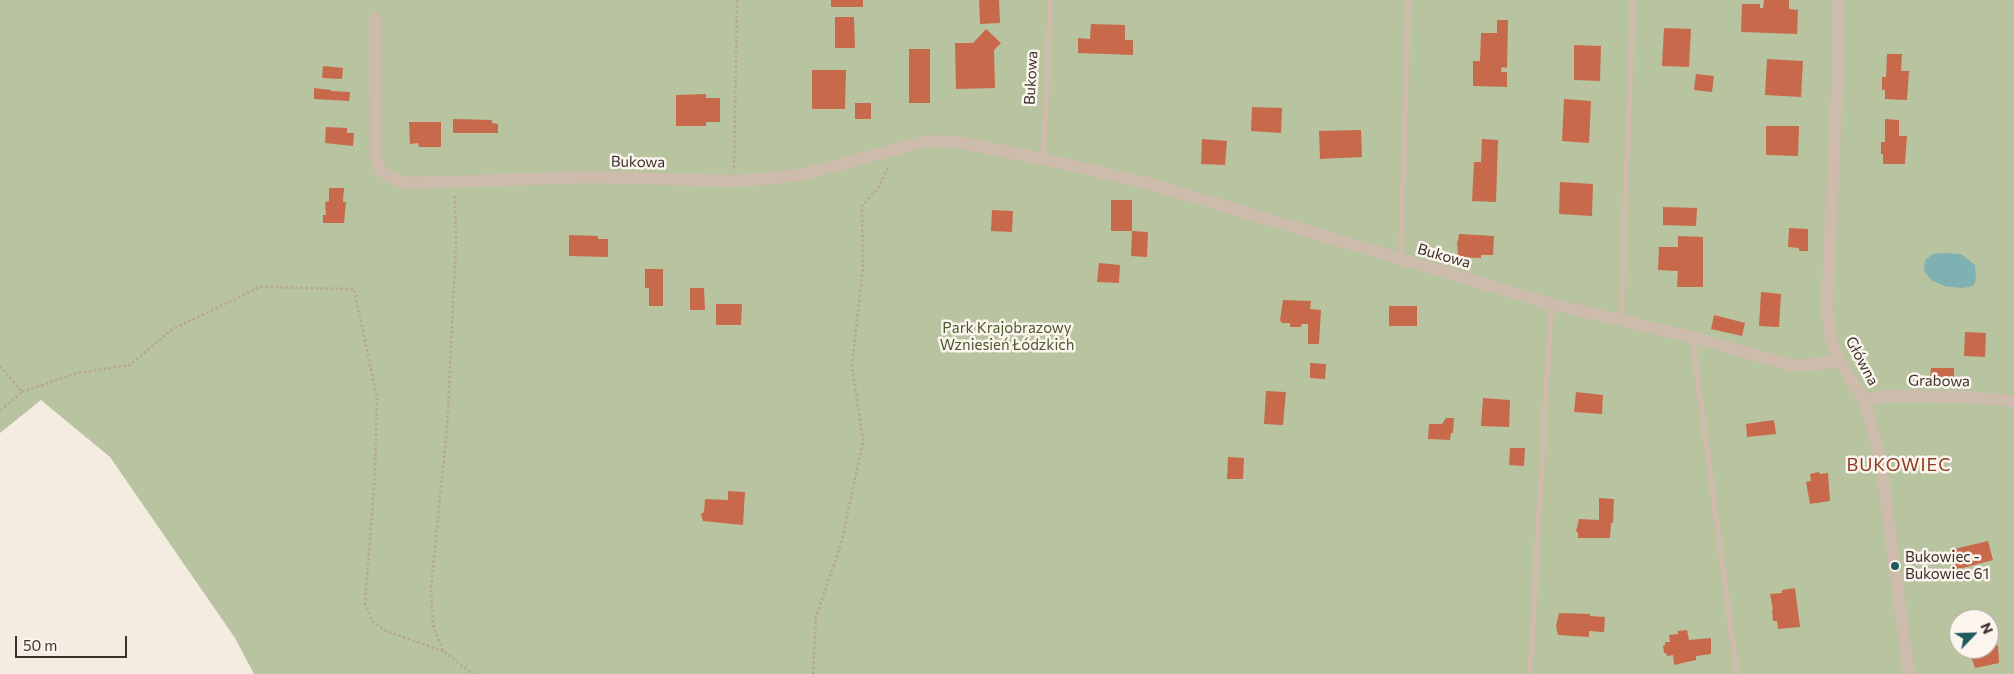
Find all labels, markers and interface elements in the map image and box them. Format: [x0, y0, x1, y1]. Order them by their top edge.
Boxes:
street label: Bukowa [1021, 50, 1041, 106]
street label: Bukowa [611, 153, 665, 171]
street label: Bukowa [1415, 240, 1473, 272]
park label: Park Krajobrazowy Wzniesień Łódzkich [940, 319, 1074, 354]
street label: Główna [1842, 334, 1882, 388]
street label: Grabowa [1908, 371, 1970, 391]
district label: BUKOWIEC [1846, 454, 1952, 476]
place label: Bukowiec - Bukowiec 61 [1905, 548, 1989, 583]
marker: Bukowiec - Bukowiec 61 [1889, 560, 1901, 572]
north arrow [1949, 609, 1999, 659]
text: N [1977, 620, 1997, 636]
scale bar [18, 626, 130, 658]
text: 50 m [23, 636, 57, 654]

